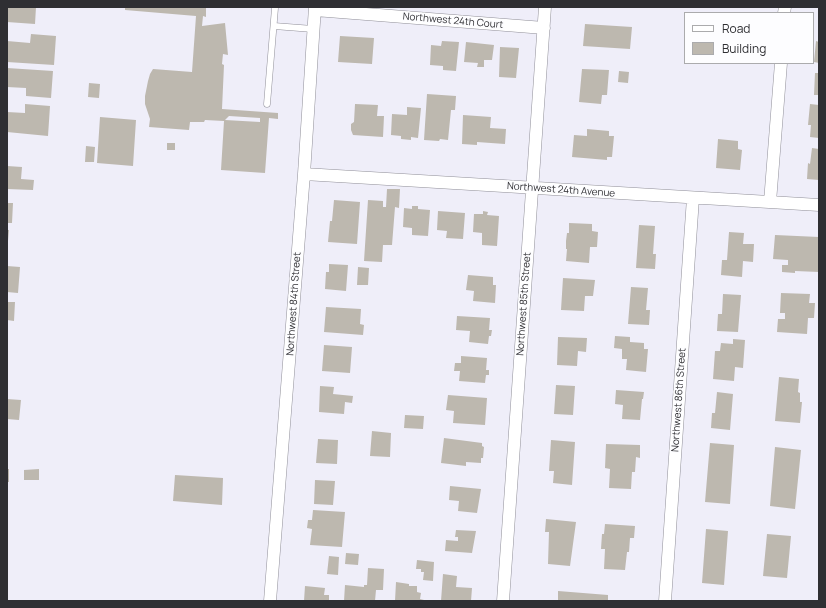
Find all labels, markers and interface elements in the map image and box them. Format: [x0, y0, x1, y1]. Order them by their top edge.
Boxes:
street label: Northwest 24th Court [402, 11, 504, 31]
legend [684, 12, 814, 64]
text: Road [722, 20, 750, 37]
text: Building [722, 40, 766, 57]
street label: Northwest 24th Avenue [506, 180, 616, 200]
street label: Northwest 84th Street [284, 252, 304, 356]
street label: Northwest 85th Street [514, 252, 534, 356]
street label: Northwest 86th Street [669, 348, 689, 452]

